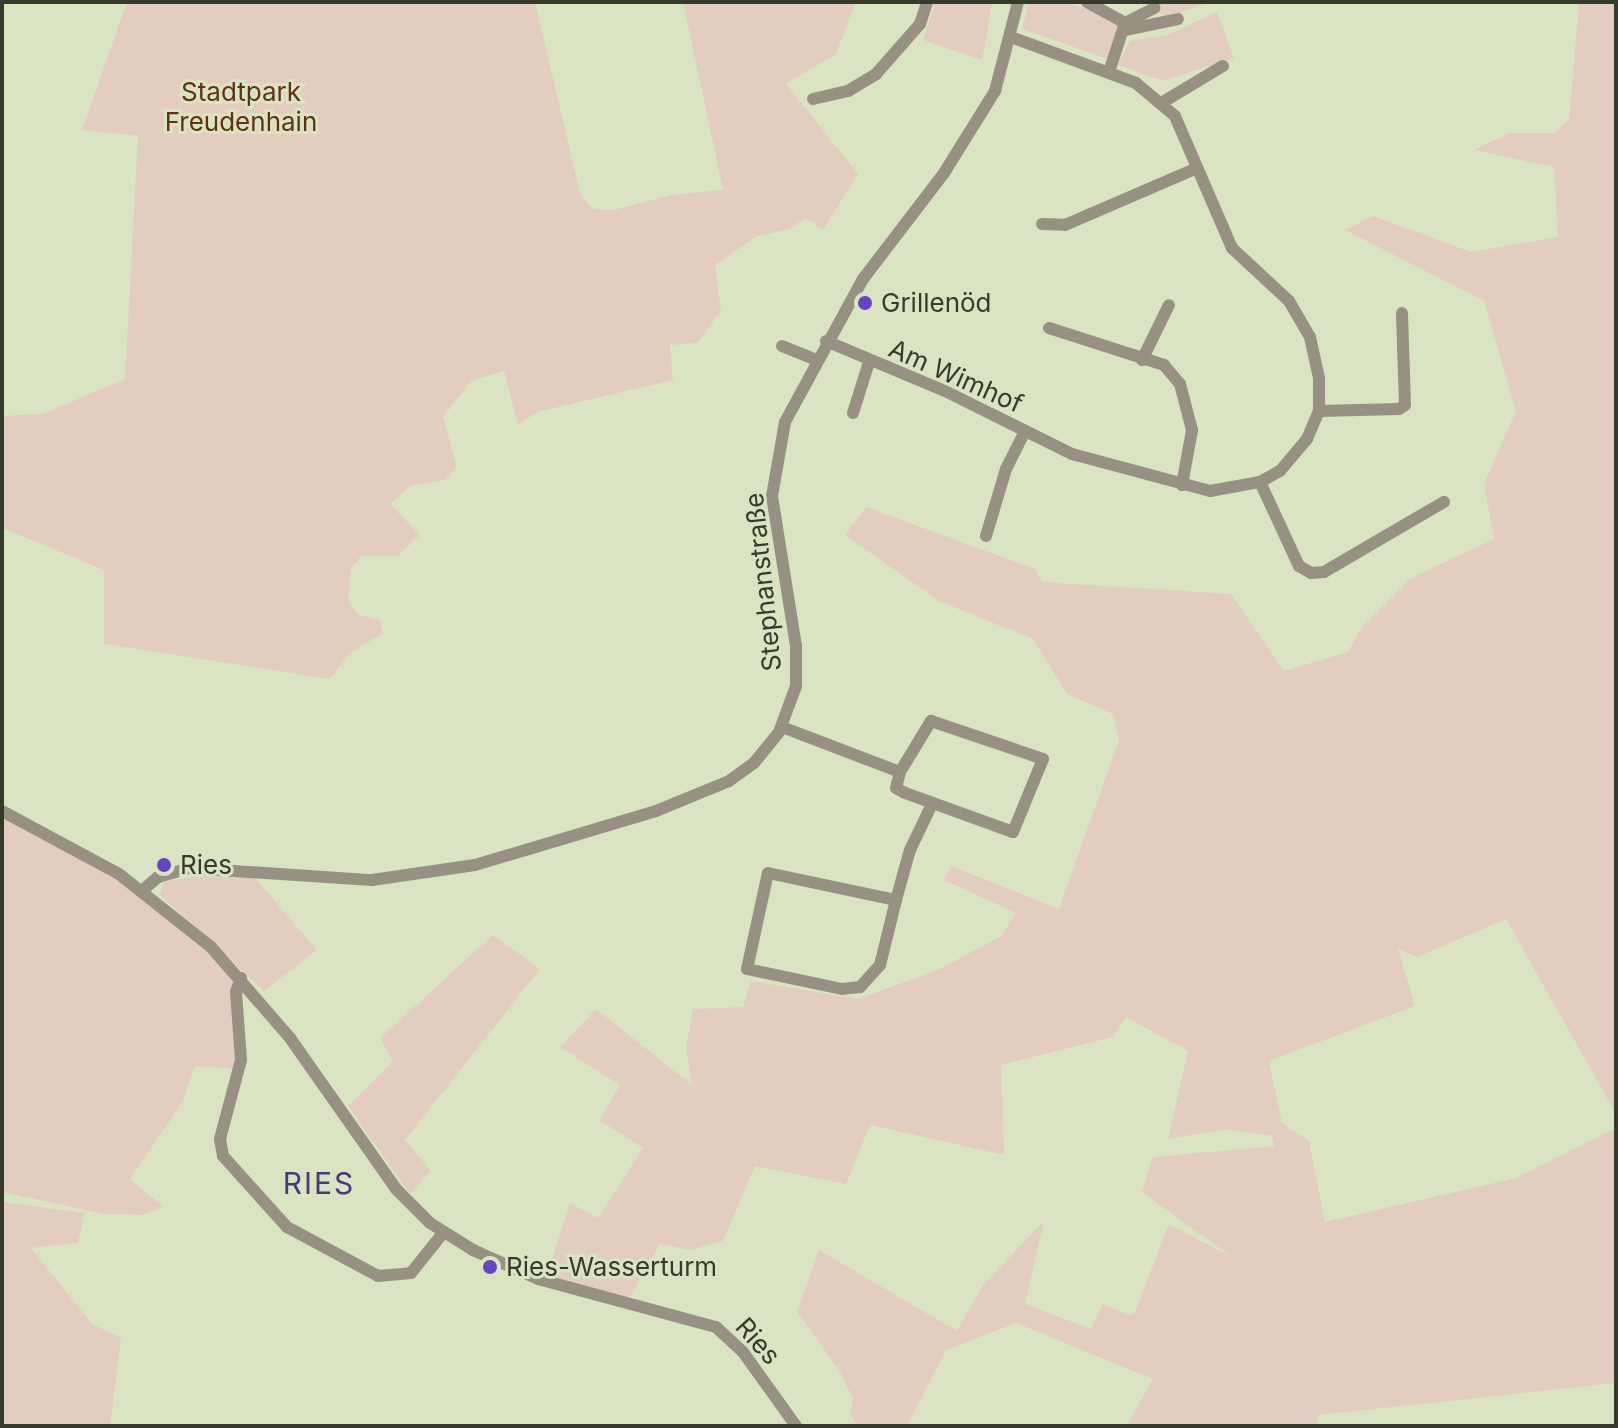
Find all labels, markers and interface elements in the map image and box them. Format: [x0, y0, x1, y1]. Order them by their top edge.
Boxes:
park label: Stadtpark Freudenhain [165, 76, 317, 138]
place label: Grillenöd [881, 287, 992, 319]
marker: Grillenöd [856, 294, 874, 312]
street label: Am Wimhof [884, 333, 1028, 419]
street label: Stephanstraße [738, 491, 788, 673]
place label: Ries [180, 849, 232, 881]
marker: Ries [155, 856, 173, 874]
district label: RIES [283, 1165, 355, 1201]
place label: Ries-Wasserturm [506, 1251, 717, 1283]
marker: Ries-Wasserturm [481, 1258, 499, 1276]
street label: Ries [729, 1311, 787, 1371]

